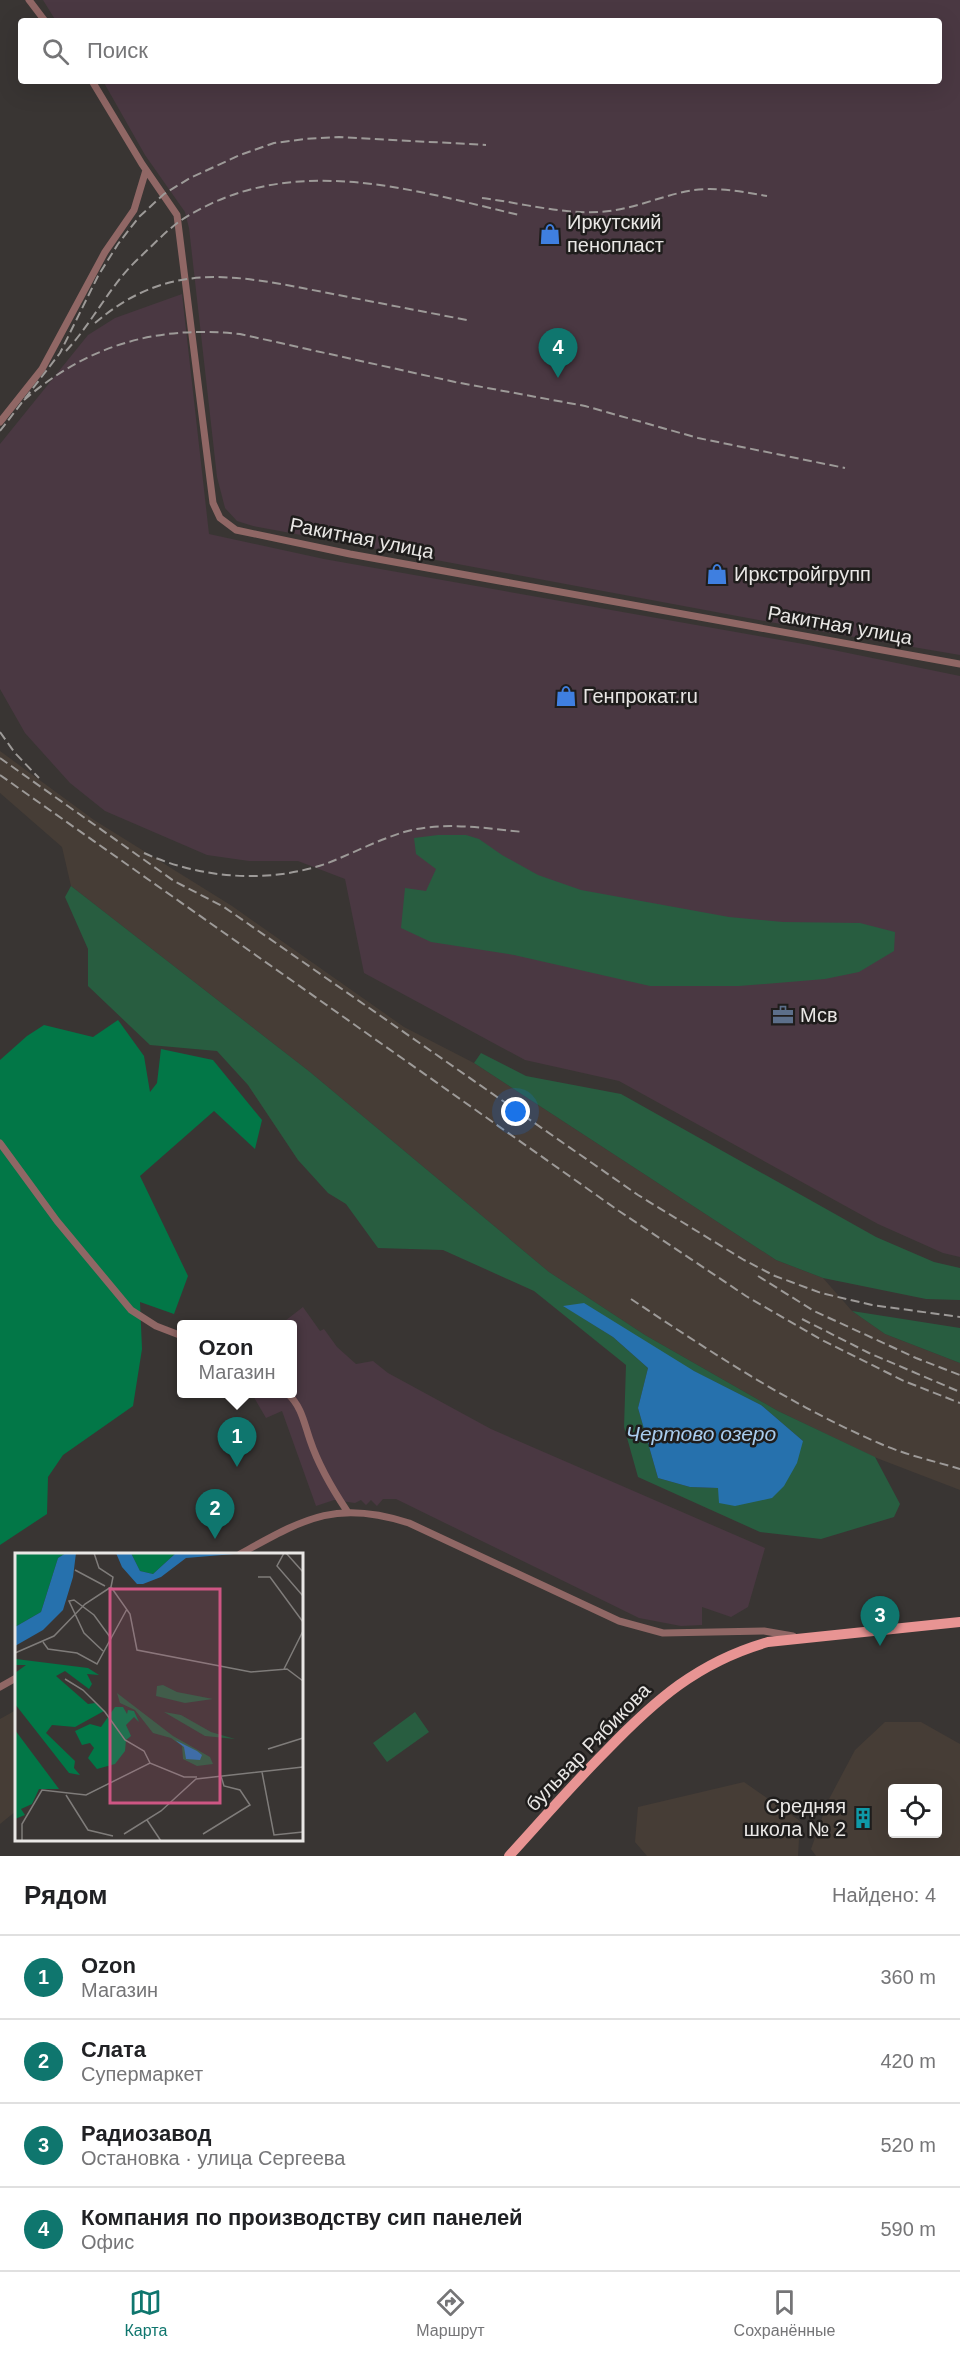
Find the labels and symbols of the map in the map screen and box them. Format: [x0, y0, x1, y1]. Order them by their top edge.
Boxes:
place label: Иркутский пенопласт [567, 211, 664, 256]
shop icon: Иркутский пенопласт [538, 222, 562, 246]
pin: 4 [538, 328, 578, 378]
street label: Ракитная улица [288, 513, 437, 563]
shop icon: Иркстройгрупп [705, 562, 729, 586]
place label: Иркстройгрупп [734, 563, 871, 585]
street label: Ракитная улица [766, 601, 915, 649]
shop icon: Генпрокат.ru [554, 684, 578, 708]
place label: Генпрокат.ru [583, 685, 698, 707]
office icon: Мсв [771, 1003, 795, 1027]
place label: Мсв [800, 1004, 838, 1026]
your location [501, 1097, 530, 1126]
pin: 1 [218, 1418, 256, 1467]
water label: Чертово озеро [626, 1422, 777, 1445]
pin: 2 [196, 1490, 234, 1539]
inset map [15, 1553, 303, 1841]
pin: 3 [860, 1596, 900, 1646]
street label: бульвар Рябикова [522, 1678, 655, 1815]
place label: Средняя школа № 2 [744, 1795, 846, 1840]
building icon: Средняя школа № 2 [851, 1806, 875, 1830]

